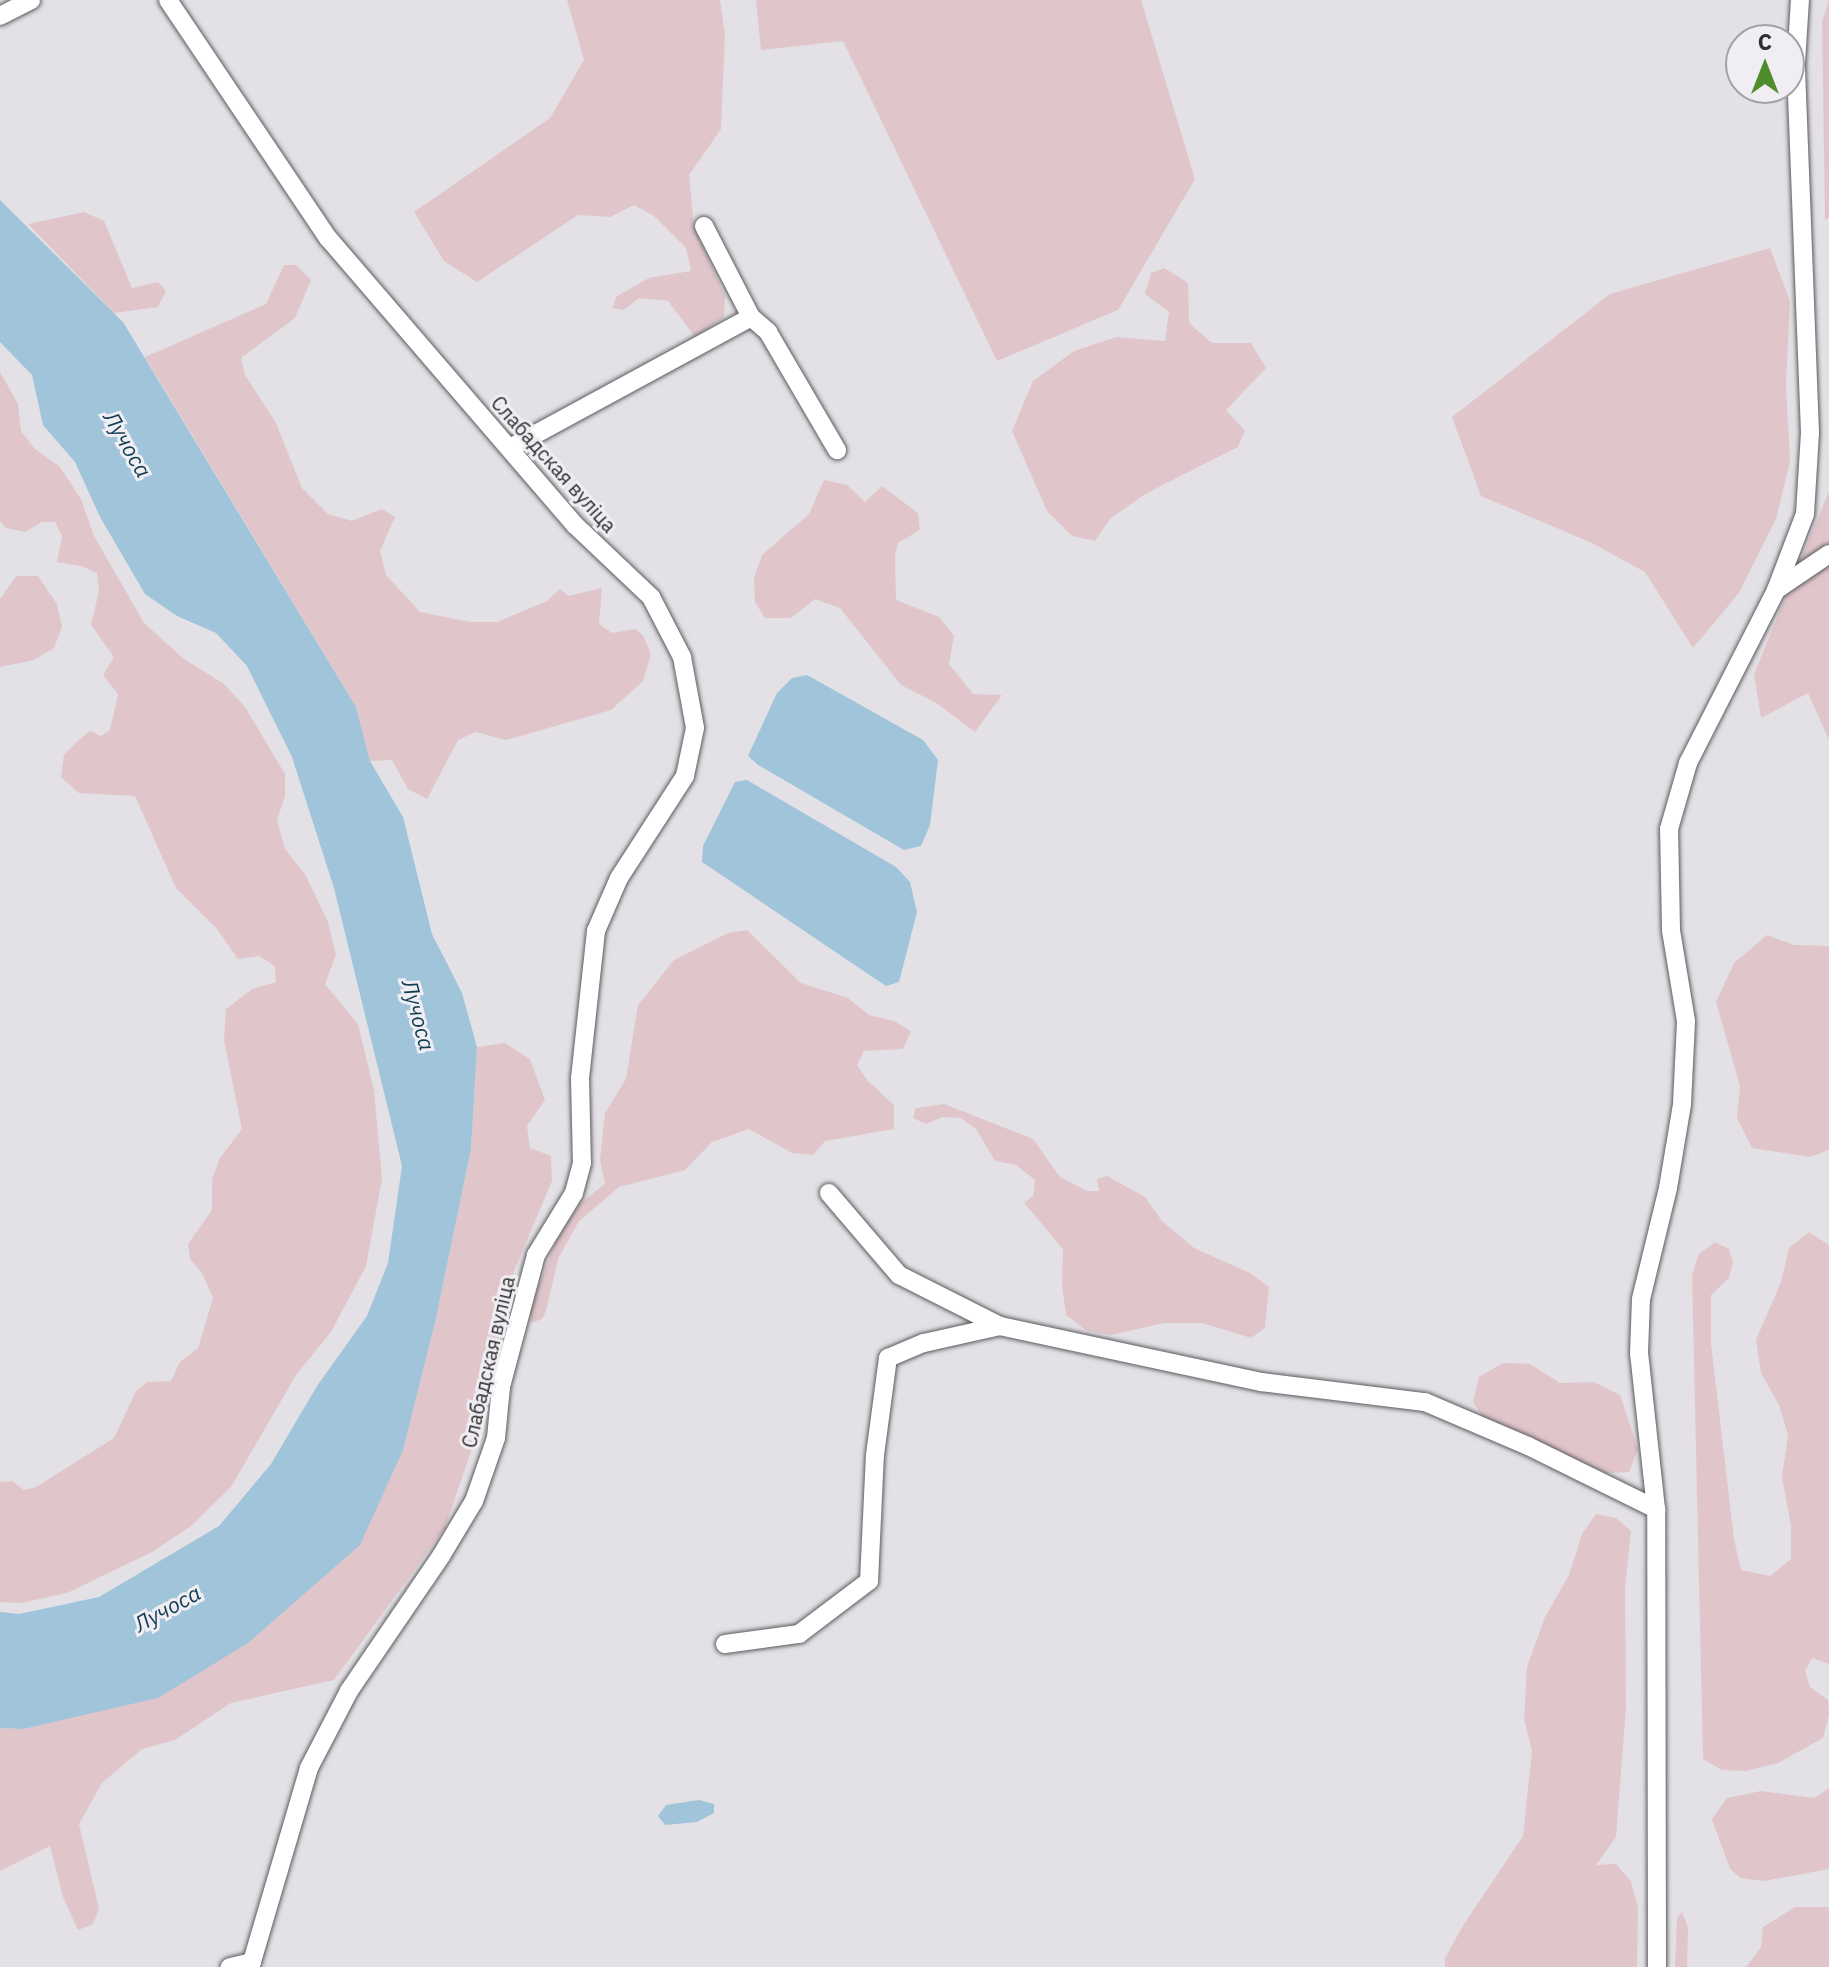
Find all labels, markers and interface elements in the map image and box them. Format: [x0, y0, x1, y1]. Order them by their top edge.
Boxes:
north arrow [1725, 24, 1805, 104]
text: С [1758, 27, 1772, 56]
street label: Слабадская вуліца [486, 391, 622, 537]
water label: Лучоса [99, 406, 157, 482]
water label: Лучоса [397, 977, 441, 1053]
street label: Слабадская вуліца [457, 1274, 519, 1450]
water label: Лучоса [129, 1579, 205, 1637]

